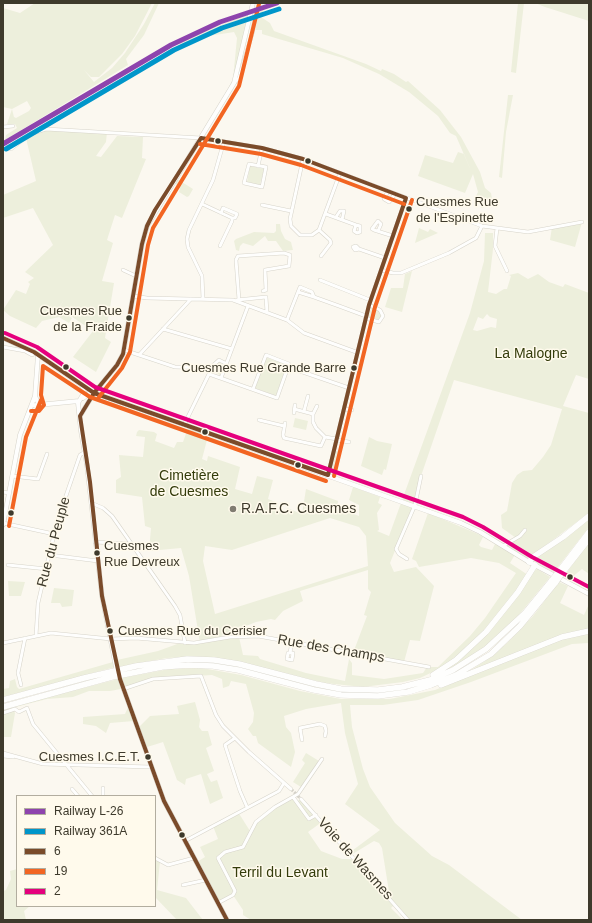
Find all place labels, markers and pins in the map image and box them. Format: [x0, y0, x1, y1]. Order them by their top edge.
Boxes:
unlabelled marker [213, 136, 223, 146]
unlabelled marker [303, 156, 313, 166]
place label: Cuesmes Rue de l'Espinette [416, 194, 498, 225]
marker: Cuesmes Rue de l'Espinette [404, 204, 414, 214]
place label: Cuesmes Rue de la Fraide [40, 303, 122, 334]
marker: Cuesmes Rue de la Fraide [124, 313, 134, 323]
place label: Cuesmes Rue Grande Barre [181, 360, 346, 376]
unlabelled marker [61, 362, 71, 372]
marker: Cuesmes Rue Grande Barre [349, 363, 359, 373]
unlabelled marker [200, 427, 210, 437]
unlabelled marker [293, 460, 303, 470]
place label: R.A.F.C. Cuesmes [241, 501, 356, 517]
marker: R.A.F.C. Cuesmes [228, 504, 238, 514]
unlabelled marker [6, 508, 16, 518]
place label: Cuesmes Rue Devreux [104, 538, 180, 569]
marker: Cuesmes Rue Devreux [92, 548, 102, 558]
unlabelled marker [565, 572, 575, 582]
place label: Cuesmes Rue du Cerisier [118, 623, 267, 639]
marker: Cuesmes Rue du Cerisier [105, 626, 115, 636]
place label: Cuesmes I.C.E.T. [39, 749, 140, 765]
marker: Cuesmes I.C.E.T. [143, 752, 153, 762]
unlabelled marker [177, 830, 187, 840]

